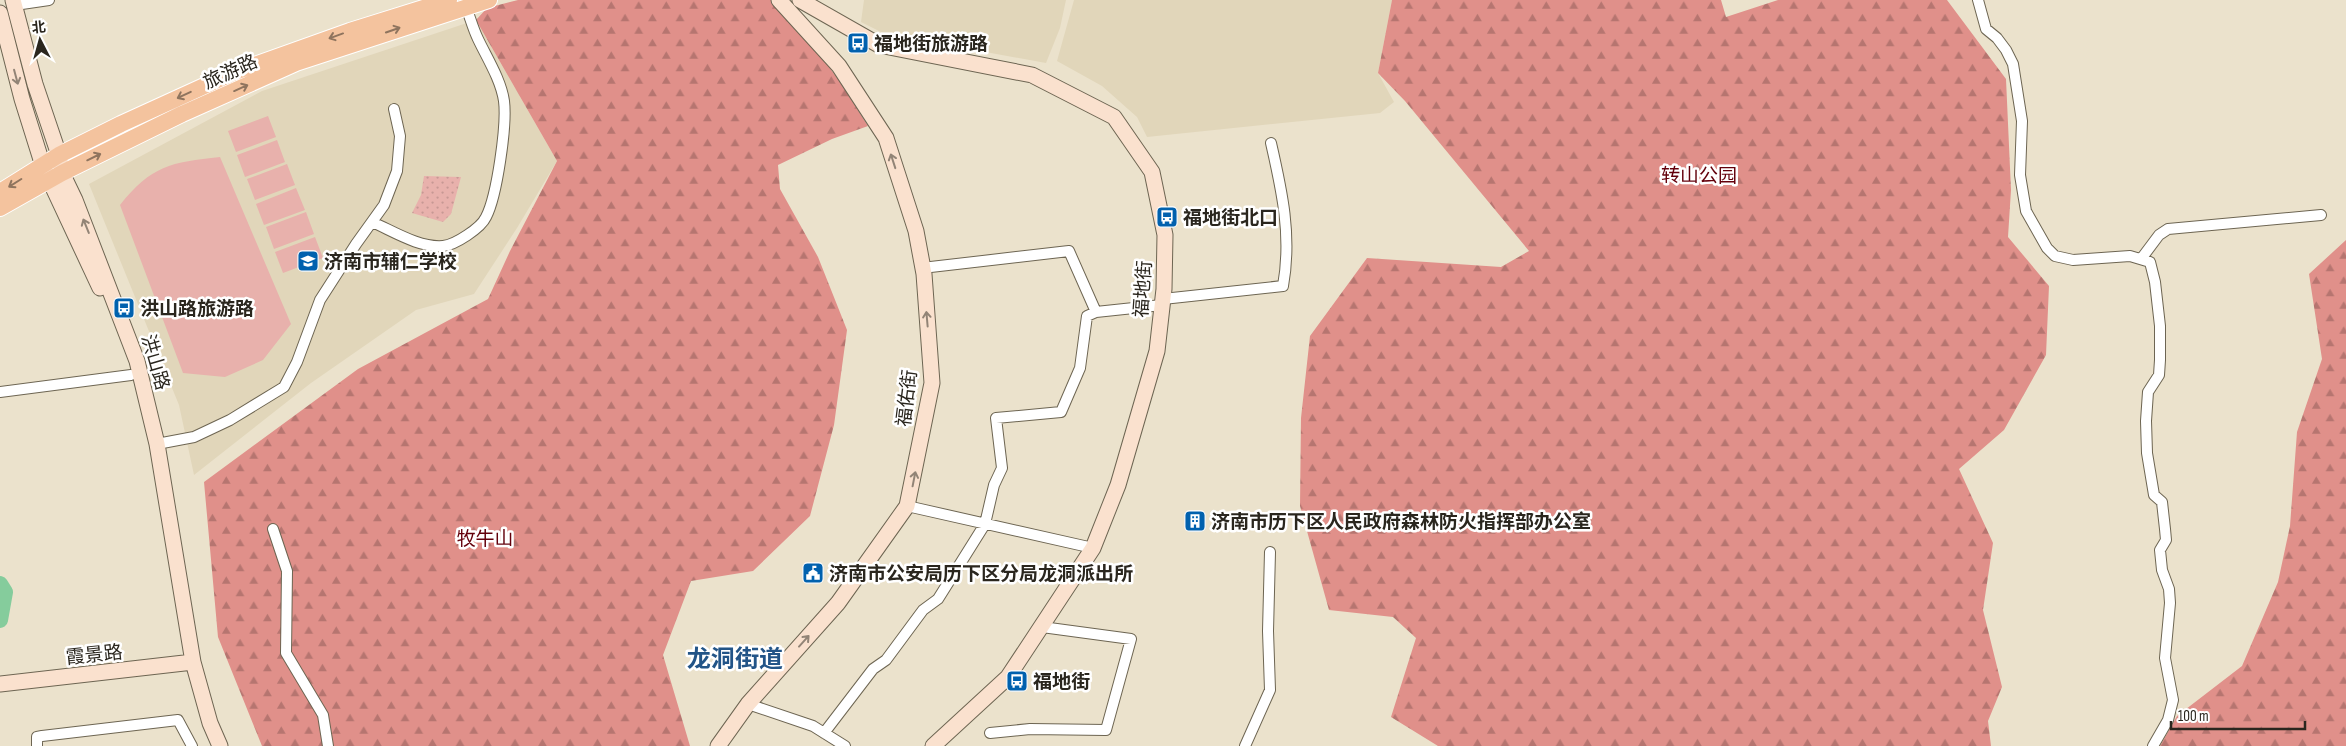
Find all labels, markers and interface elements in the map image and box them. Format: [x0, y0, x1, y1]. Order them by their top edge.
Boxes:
north arrow [15, 15, 65, 65]
text: 北 [31, 18, 47, 37]
one-way arrow [385, 25, 401, 35]
bus stop icon: 福地街旅游路 [846, 31, 870, 55]
one-way arrow [328, 32, 344, 41]
place label: 福地街旅游路 [874, 33, 988, 56]
street label: 旅游路 [200, 50, 261, 94]
one-way arrow [12, 69, 22, 85]
one-way arrow [233, 82, 248, 92]
one-way arrow [177, 91, 192, 101]
one-way arrow [86, 152, 101, 161]
one-way arrow [888, 153, 897, 169]
park label: 转山公园 [1661, 165, 1737, 188]
one-way arrow [8, 179, 22, 189]
bus stop icon: 福地街北口 [1155, 205, 1179, 229]
place label: 福地街北口 [1183, 207, 1278, 230]
one-way arrow [81, 219, 90, 234]
school or university icon: 济南市辅仁学校 [296, 249, 320, 273]
place label: 济南市辅仁学校 [324, 251, 457, 274]
street label: 福地街 [1130, 260, 1157, 318]
bus stop icon: 洪山路旅游路 [112, 296, 136, 320]
place label: 洪山路旅游路 [140, 298, 254, 321]
one-way arrow [922, 311, 932, 327]
street label: 洪山路 [136, 332, 173, 393]
street label: 福佑街 [893, 368, 922, 428]
one-way arrow [910, 472, 919, 488]
building icon: 济南市历下区人民政府森林防火指挥部办公室 [1183, 509, 1207, 533]
place label: 济南市历下区人民政府森林防火指挥部办公室 [1211, 511, 1591, 534]
park label: 牧牛山 [456, 528, 514, 551]
public building icon: 济南市公安局历下区分局龙洞派出所 [801, 561, 825, 585]
place label: 济南市公安局历下区分局龙洞派出所 [829, 563, 1133, 586]
one-way arrow [799, 635, 810, 648]
street label: 霞景路 [65, 641, 124, 670]
district label: 龙洞街道 [687, 645, 783, 674]
bus stop icon: 福地街 [1005, 669, 1029, 693]
place label: 福地街 [1033, 671, 1090, 694]
scale bar [2171, 698, 2305, 730]
text: 100 m [2178, 707, 2209, 726]

